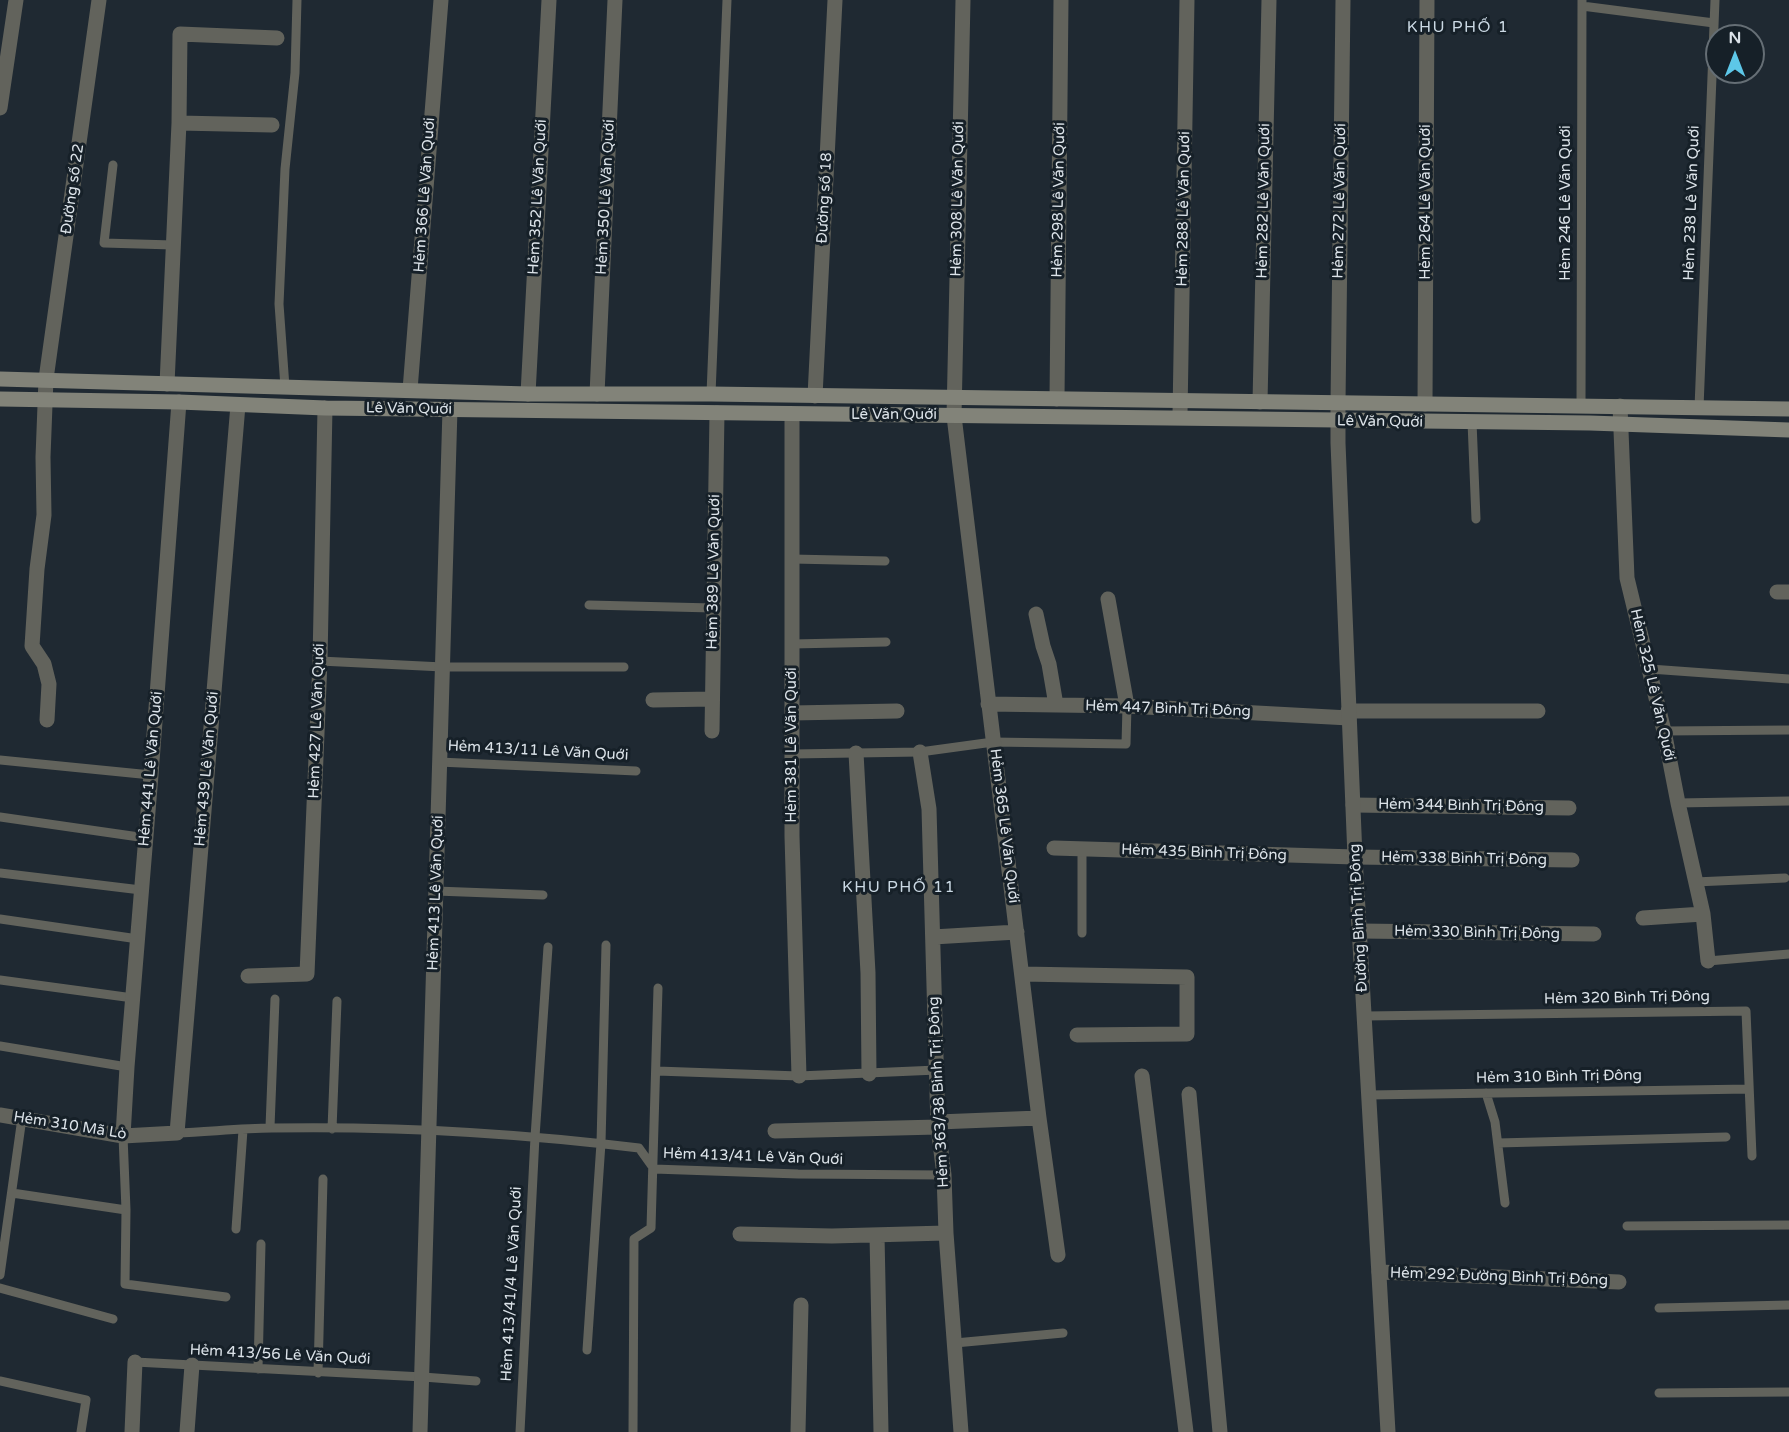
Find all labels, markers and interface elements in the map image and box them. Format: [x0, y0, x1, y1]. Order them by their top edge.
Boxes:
district label: KHU PHỐ 1 [1407, 18, 1509, 38]
north arrow [1705, 24, 1765, 84]
text: N [1729, 28, 1741, 48]
street label: Hẻm 366 Lê Văn Quới [411, 117, 439, 273]
street label: Hẻm 352 Lê Văn Quới [525, 119, 551, 275]
street label: Hẻm 350 Lê Văn Quới [593, 119, 619, 275]
street label: Hẻm 308 Lê Văn Quới [948, 121, 968, 277]
street label: Hẻm 298 Lê Văn Quới [1049, 122, 1069, 278]
street label: Hẻm 282 Lê Văn Quới [1254, 123, 1274, 279]
street label: Hẻm 272 Lê Văn Quới [1330, 123, 1350, 279]
street label: Hẻm 264 Lê Văn Quới [1417, 124, 1435, 280]
street label: Hẻm 246 Lê Văn Quới [1557, 125, 1575, 281]
street label: Hẻm 238 Lê Văn Quới [1680, 125, 1704, 281]
street label: Hẻm 288 Lê Văn Quới [1174, 131, 1194, 287]
street label: Đường số 22 [58, 143, 88, 235]
street label: Đường số 18 [814, 152, 836, 244]
street label: Lê Văn Quới [366, 399, 452, 419]
street label: Lê Văn Quới [851, 406, 937, 424]
street label: Lê Văn Quới [1337, 412, 1423, 432]
street label: Hẻm 389 Lê Văn Quới [704, 494, 724, 650]
street label: Hẻm 325 Lê Văn Quới [1626, 607, 1678, 763]
street label: Hẻm 427 Lê Văn Quới [305, 643, 329, 799]
street label: Hẻm 381 Lê Văn Quới [783, 667, 801, 823]
street label: Hẻm 441 Lê Văn Quới [135, 691, 167, 847]
street label: Hẻm 439 Lê Văn Quới [191, 691, 223, 847]
street label: Hẻm 447 Bình Trị Đông [1085, 697, 1251, 721]
street label: Hẻm 413/11 Lê Văn Quới [447, 737, 629, 765]
street label: Hẻm 365 Lê Văn Quới [986, 748, 1022, 904]
street label: Hẻm 344 Bình Trị Đông [1378, 796, 1544, 816]
street label: Hẻm 413 Lê Văn Quới [424, 815, 448, 971]
street label: Hẻm 435 Bình Trị Đông [1121, 841, 1287, 865]
street label: Đường Bình Trị Đông [1346, 843, 1372, 993]
street label: Hẻm 338 Bình Trị Đông [1381, 849, 1547, 869]
district label: KHU PHỐ 11 [842, 878, 956, 898]
street label: Hẻm 330 Bình Trị Đông [1394, 923, 1560, 943]
street label: Hẻm 320 Bình Trị Đông [1544, 988, 1710, 1008]
street label: Hẻm 363/38 Bình Trị Đông [925, 996, 953, 1188]
street label: Hẻm 310 Bình Trị Đông [1476, 1067, 1642, 1087]
street label: Hẻm 310 Mã Lò [12, 1108, 128, 1144]
street label: Hẻm 413/41 Lê Văn Quới [663, 1145, 843, 1169]
street label: Hẻm 413/41/4 Lê Văn Quới [498, 1186, 526, 1382]
street label: Hẻm 292 Đường Bình Trị Đông [1390, 1264, 1608, 1290]
street label: Hẻm 413/56 Lê Văn Quới [189, 1341, 371, 1369]

